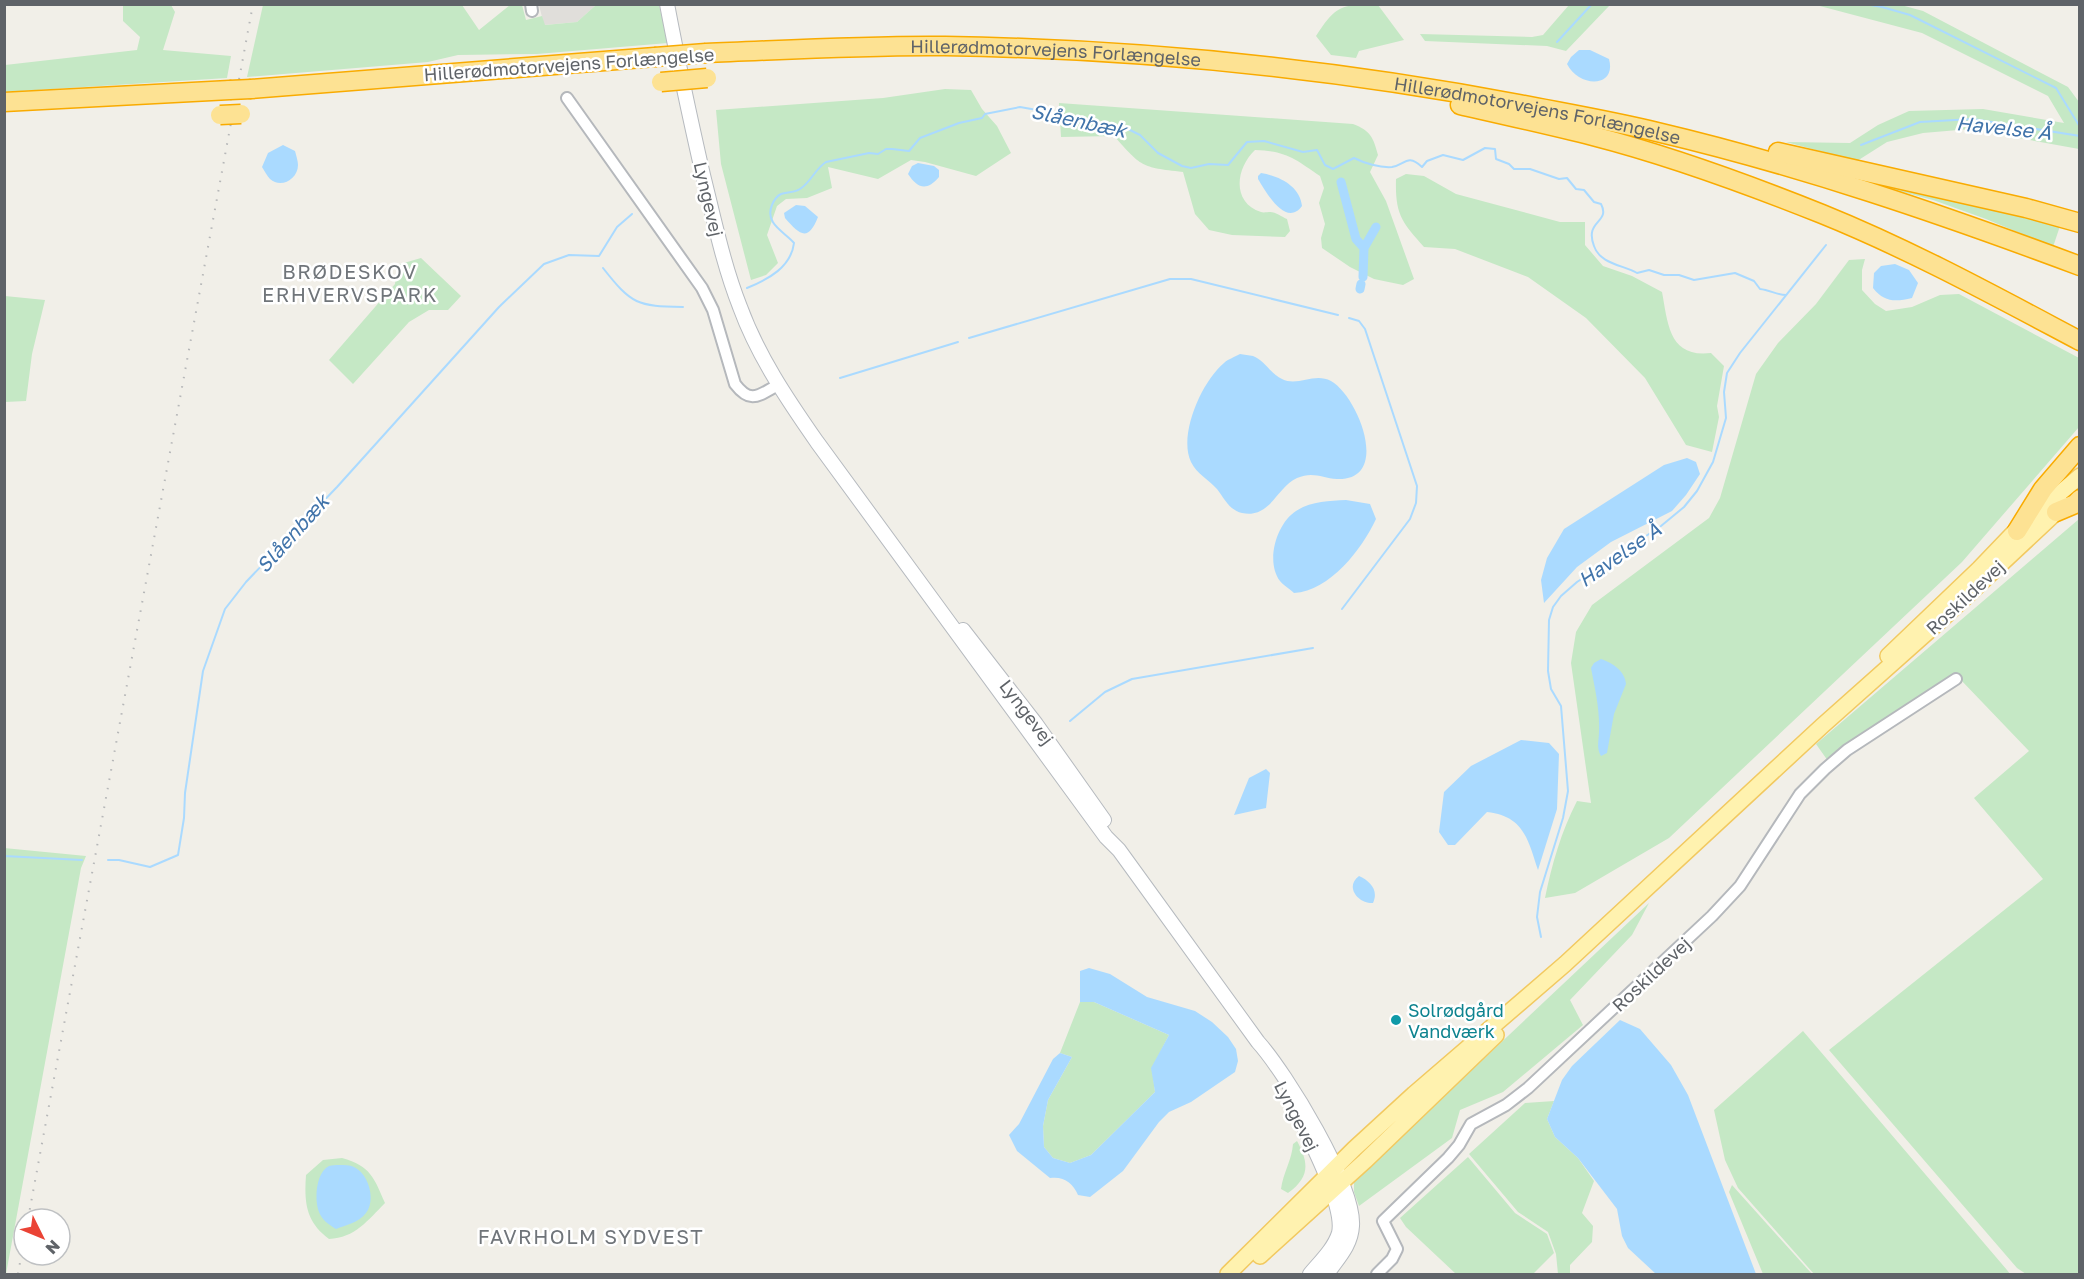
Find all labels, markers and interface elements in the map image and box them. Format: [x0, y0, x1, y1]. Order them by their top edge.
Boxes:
street label: Hillerødmotorvejens Forlængelse [910, 35, 1202, 70]
street label: Hillerødmotorvejens Forlængelse [423, 43, 715, 85]
street label: Hillerødmotorvejens Forlængelse [1393, 72, 1683, 148]
water label: Slåenbæk [1029, 98, 1131, 142]
water label: Havelse Å [1955, 110, 2053, 144]
street label: Lyngevej [690, 159, 728, 239]
district label: BRØDESKOV ERHVERVSPARK [262, 259, 438, 306]
water label: Slåenbæk [251, 487, 335, 577]
water label: Havelse Å [1573, 516, 1665, 591]
street label: Roskildevej [1921, 555, 2009, 639]
street label: Lyngevej [995, 675, 1059, 749]
street label: Roskildevej [1607, 932, 1695, 1016]
place label: Solrødgård Vandværk [1408, 999, 1504, 1042]
marker: Solrødgård Vandværk [1389, 1013, 1403, 1027]
street label: Lyngevej [1270, 1077, 1324, 1155]
north arrow [12, 1207, 72, 1267]
district label: FAVRHOLM SYDVEST [478, 1224, 704, 1248]
text: N [42, 1236, 64, 1259]

